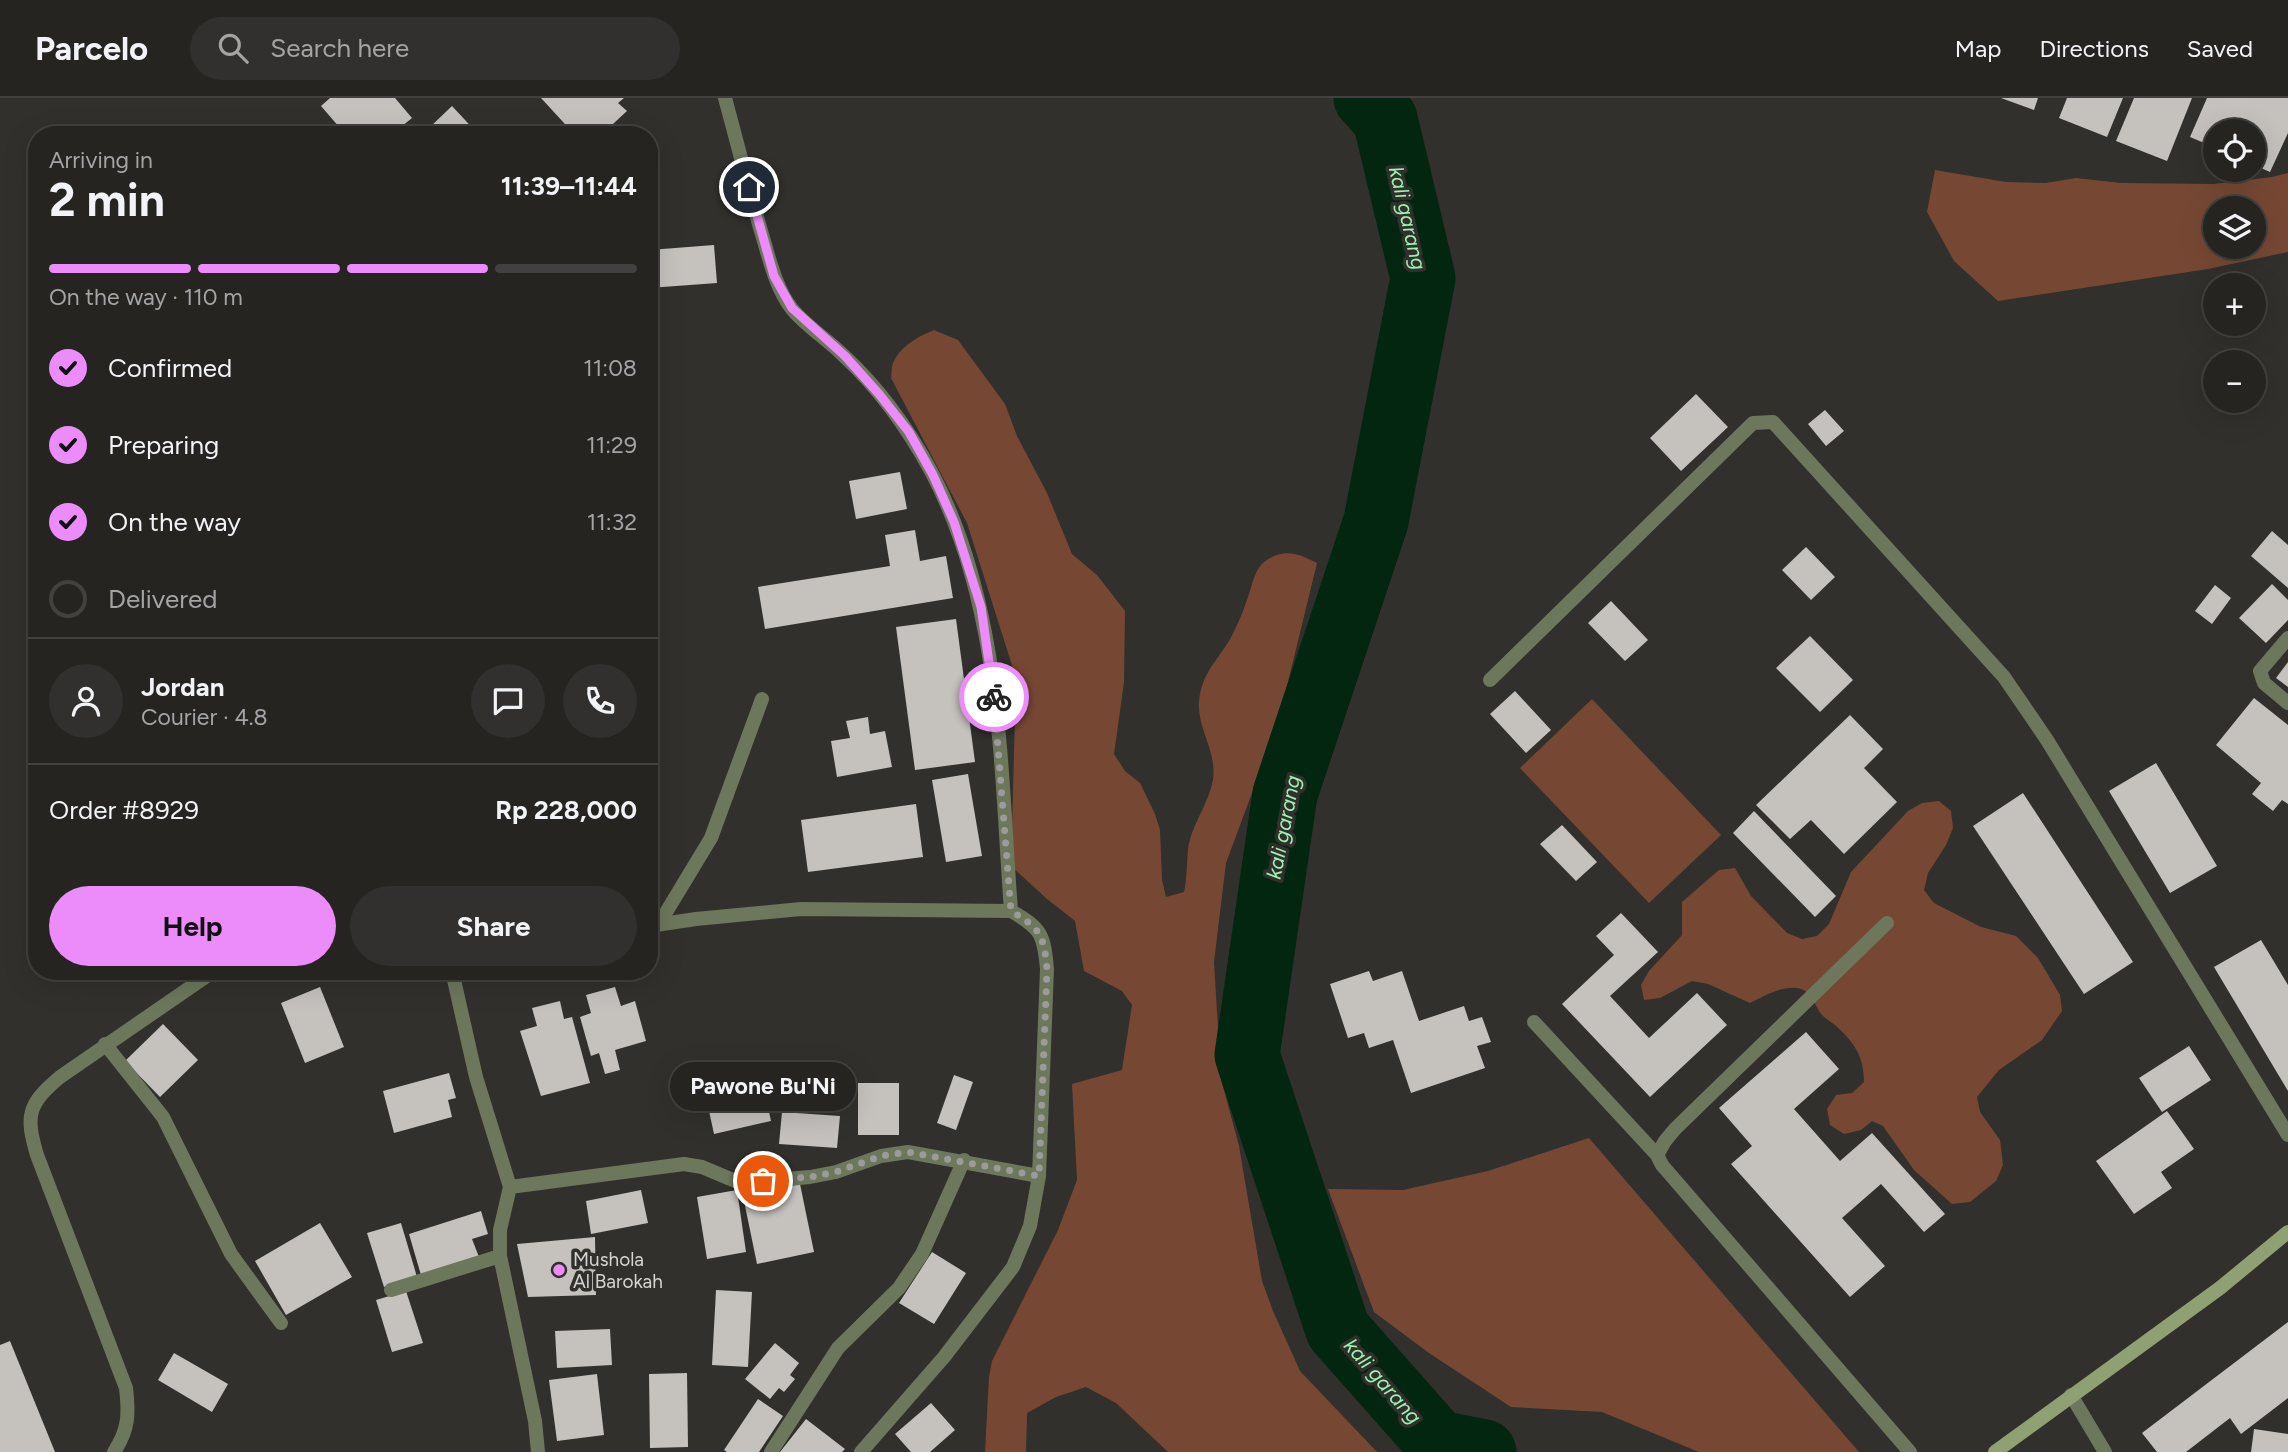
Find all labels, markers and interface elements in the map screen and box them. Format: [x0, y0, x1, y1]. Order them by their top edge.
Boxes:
search box [190, 17, 680, 80]
text: Parcelo [35, 29, 148, 68]
icon: search [214, 29, 252, 67]
text: Search here [270, 32, 409, 64]
text: Map [1955, 34, 2001, 63]
text: Directions [2039, 34, 2149, 63]
text: Saved [2187, 34, 2253, 63]
map controls [2203, 119, 2266, 413]
button: locate [2203, 119, 2266, 182]
text: Arriving in [49, 146, 153, 174]
pin [719, 157, 779, 217]
water label: kali garang [1384, 164, 1432, 272]
icon: home [730, 168, 768, 206]
text: 11:39–11:44 [501, 170, 637, 202]
text: 2 min [49, 172, 165, 228]
button: layers [2203, 196, 2266, 259]
button: + [2203, 273, 2266, 336]
text: On the way · 110 m [49, 283, 243, 311]
icon: check [49, 349, 87, 387]
button: − [2203, 350, 2266, 413]
text: Confirmed [108, 352, 232, 384]
text: 11:08 [583, 354, 637, 382]
icon: check [49, 426, 87, 464]
text: Preparing [108, 429, 219, 461]
text: 11:29 [586, 431, 637, 459]
icon: check [49, 503, 87, 541]
text: On the way [108, 506, 241, 538]
text: 11:32 [587, 508, 637, 536]
text: Delivered [108, 583, 217, 615]
courier [959, 662, 1029, 732]
button: person [49, 664, 123, 738]
button: chat [471, 664, 545, 738]
button: phone [563, 664, 637, 738]
text: Jordan [141, 671, 224, 703]
icon: bike [975, 678, 1013, 716]
text: Courier · 4.8 [141, 703, 268, 731]
water label: kali garang [1261, 773, 1305, 881]
text: Order #8929 [49, 794, 199, 826]
text: Rp 228,000 [495, 794, 637, 826]
button: Help [49, 886, 336, 966]
button: Share [350, 886, 637, 966]
callout: Pawone Bu'Ni [670, 1062, 856, 1111]
text: Pawone Bu'Ni [690, 1072, 836, 1100]
pin [733, 1151, 793, 1211]
icon: bag [744, 1162, 782, 1200]
place label: Mushola Al Barokah [573, 1248, 663, 1293]
marker: Mushola Al Barokah [551, 1262, 567, 1278]
water label: kali garang [1339, 1333, 1427, 1429]

